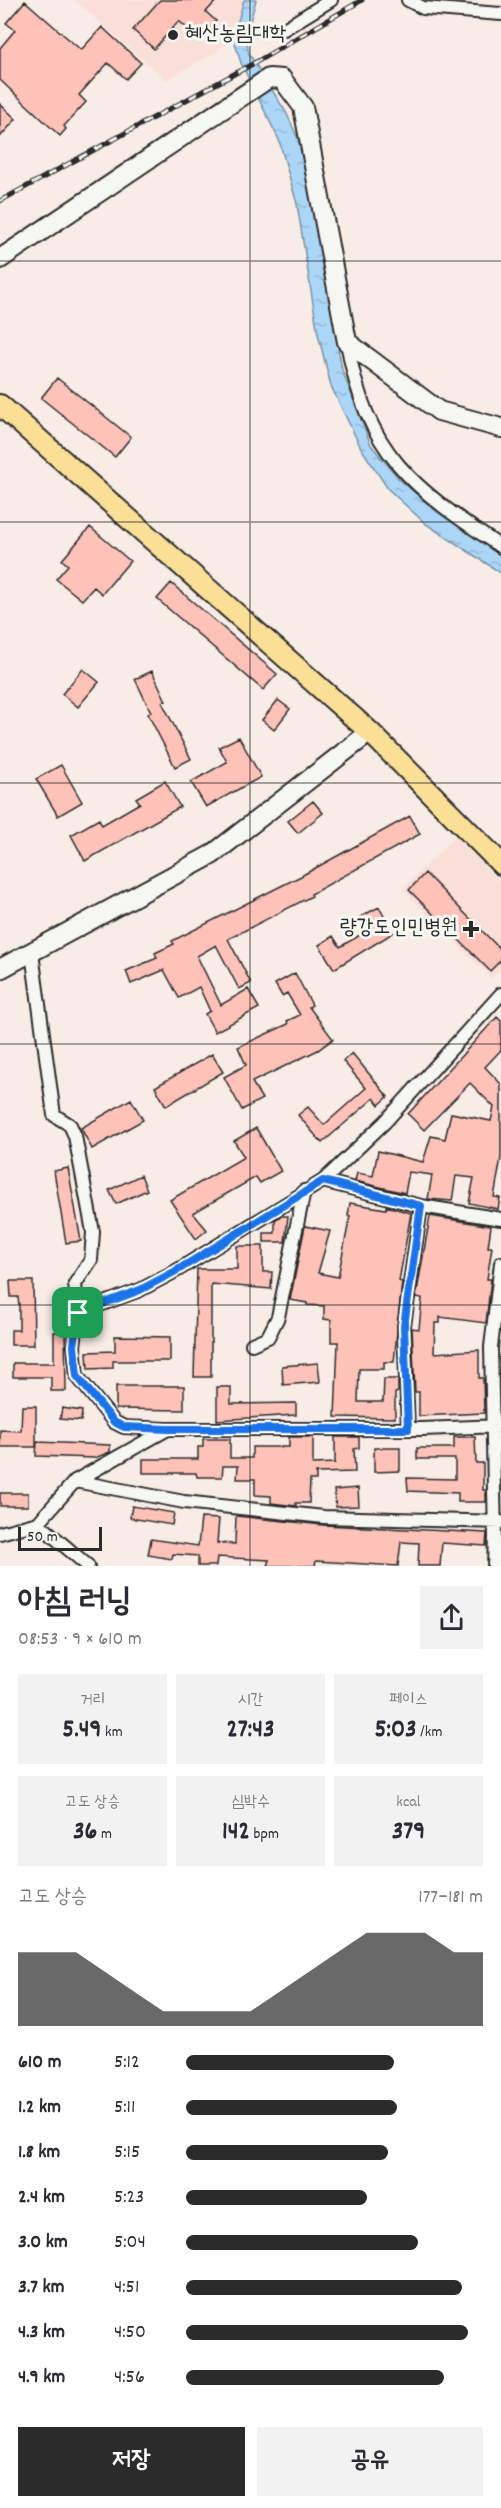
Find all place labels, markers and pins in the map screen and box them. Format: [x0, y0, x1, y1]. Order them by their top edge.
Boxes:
place label: 혜산농림대학 [185, 20, 286, 50]
marker: 혜산농림대학 [166, 28, 180, 42]
place label: 량강도인민병원 [340, 914, 458, 944]
marker: 량강도인민병원 [462, 920, 480, 938]
pin [52, 1287, 103, 1338]

